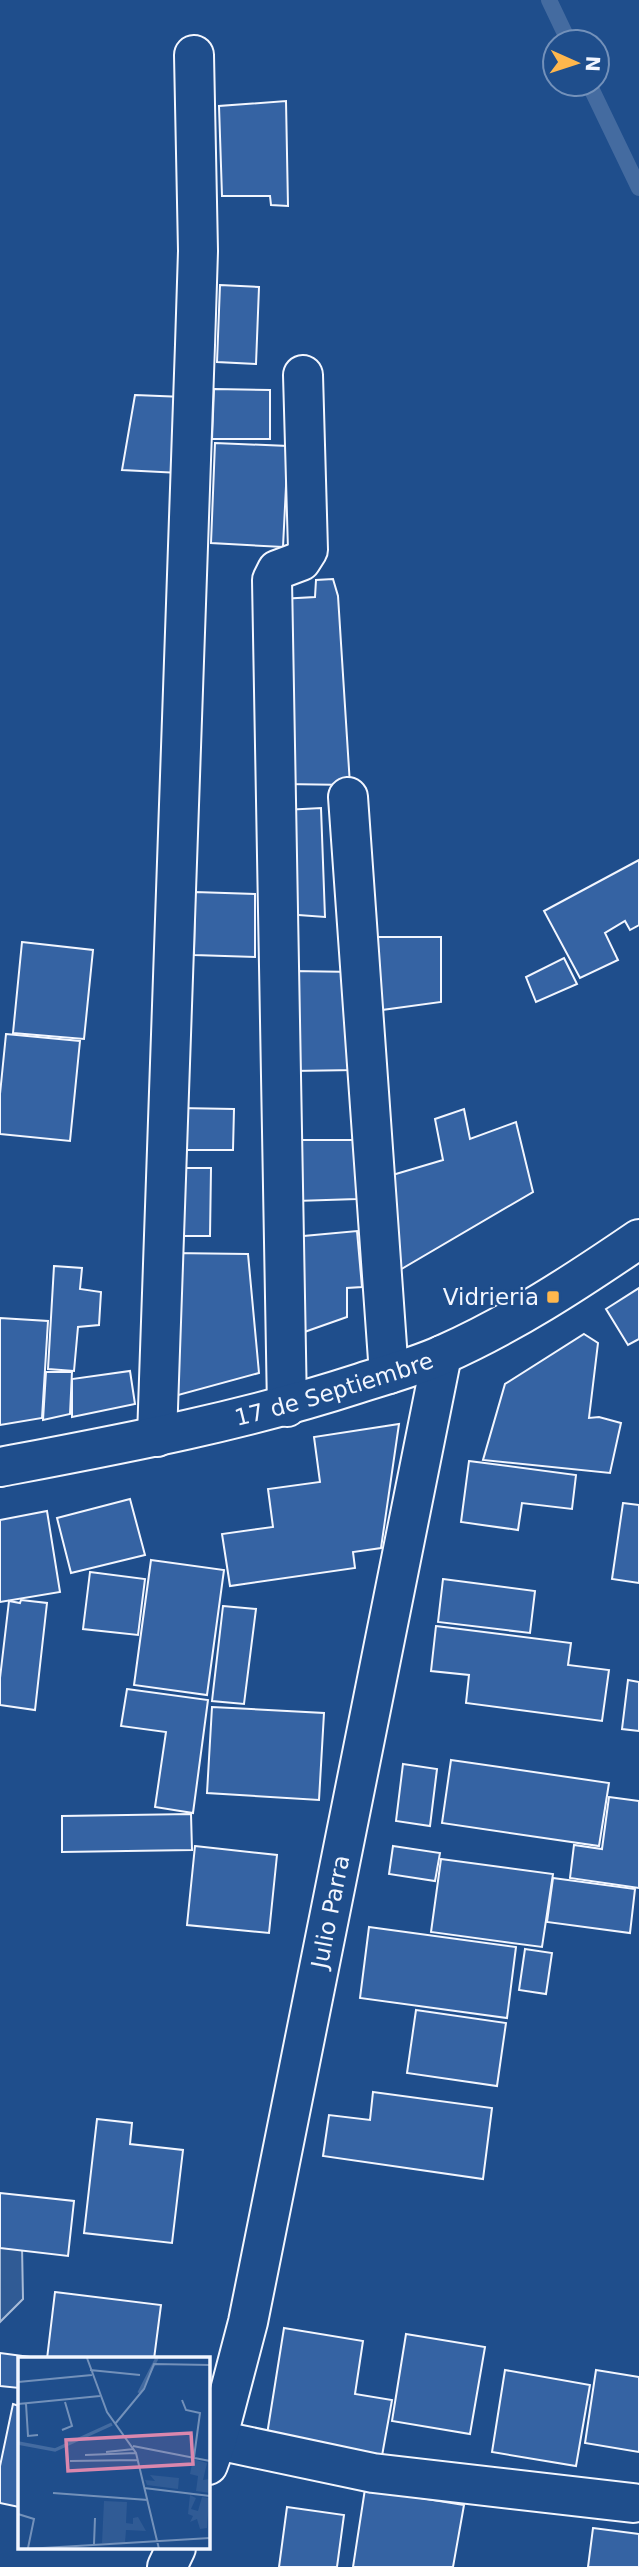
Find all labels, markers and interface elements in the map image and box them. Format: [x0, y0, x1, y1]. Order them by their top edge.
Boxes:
north arrow [541, 28, 611, 98]
text: N [582, 55, 604, 72]
place label: Vidrieria [443, 1284, 539, 1310]
marker: Vidrieria [545, 1289, 561, 1305]
street label: 17 de Septiembre [232, 1347, 437, 1431]
street label: Julio Parra [306, 1853, 354, 1973]
inset map [18, 2357, 210, 2550]

